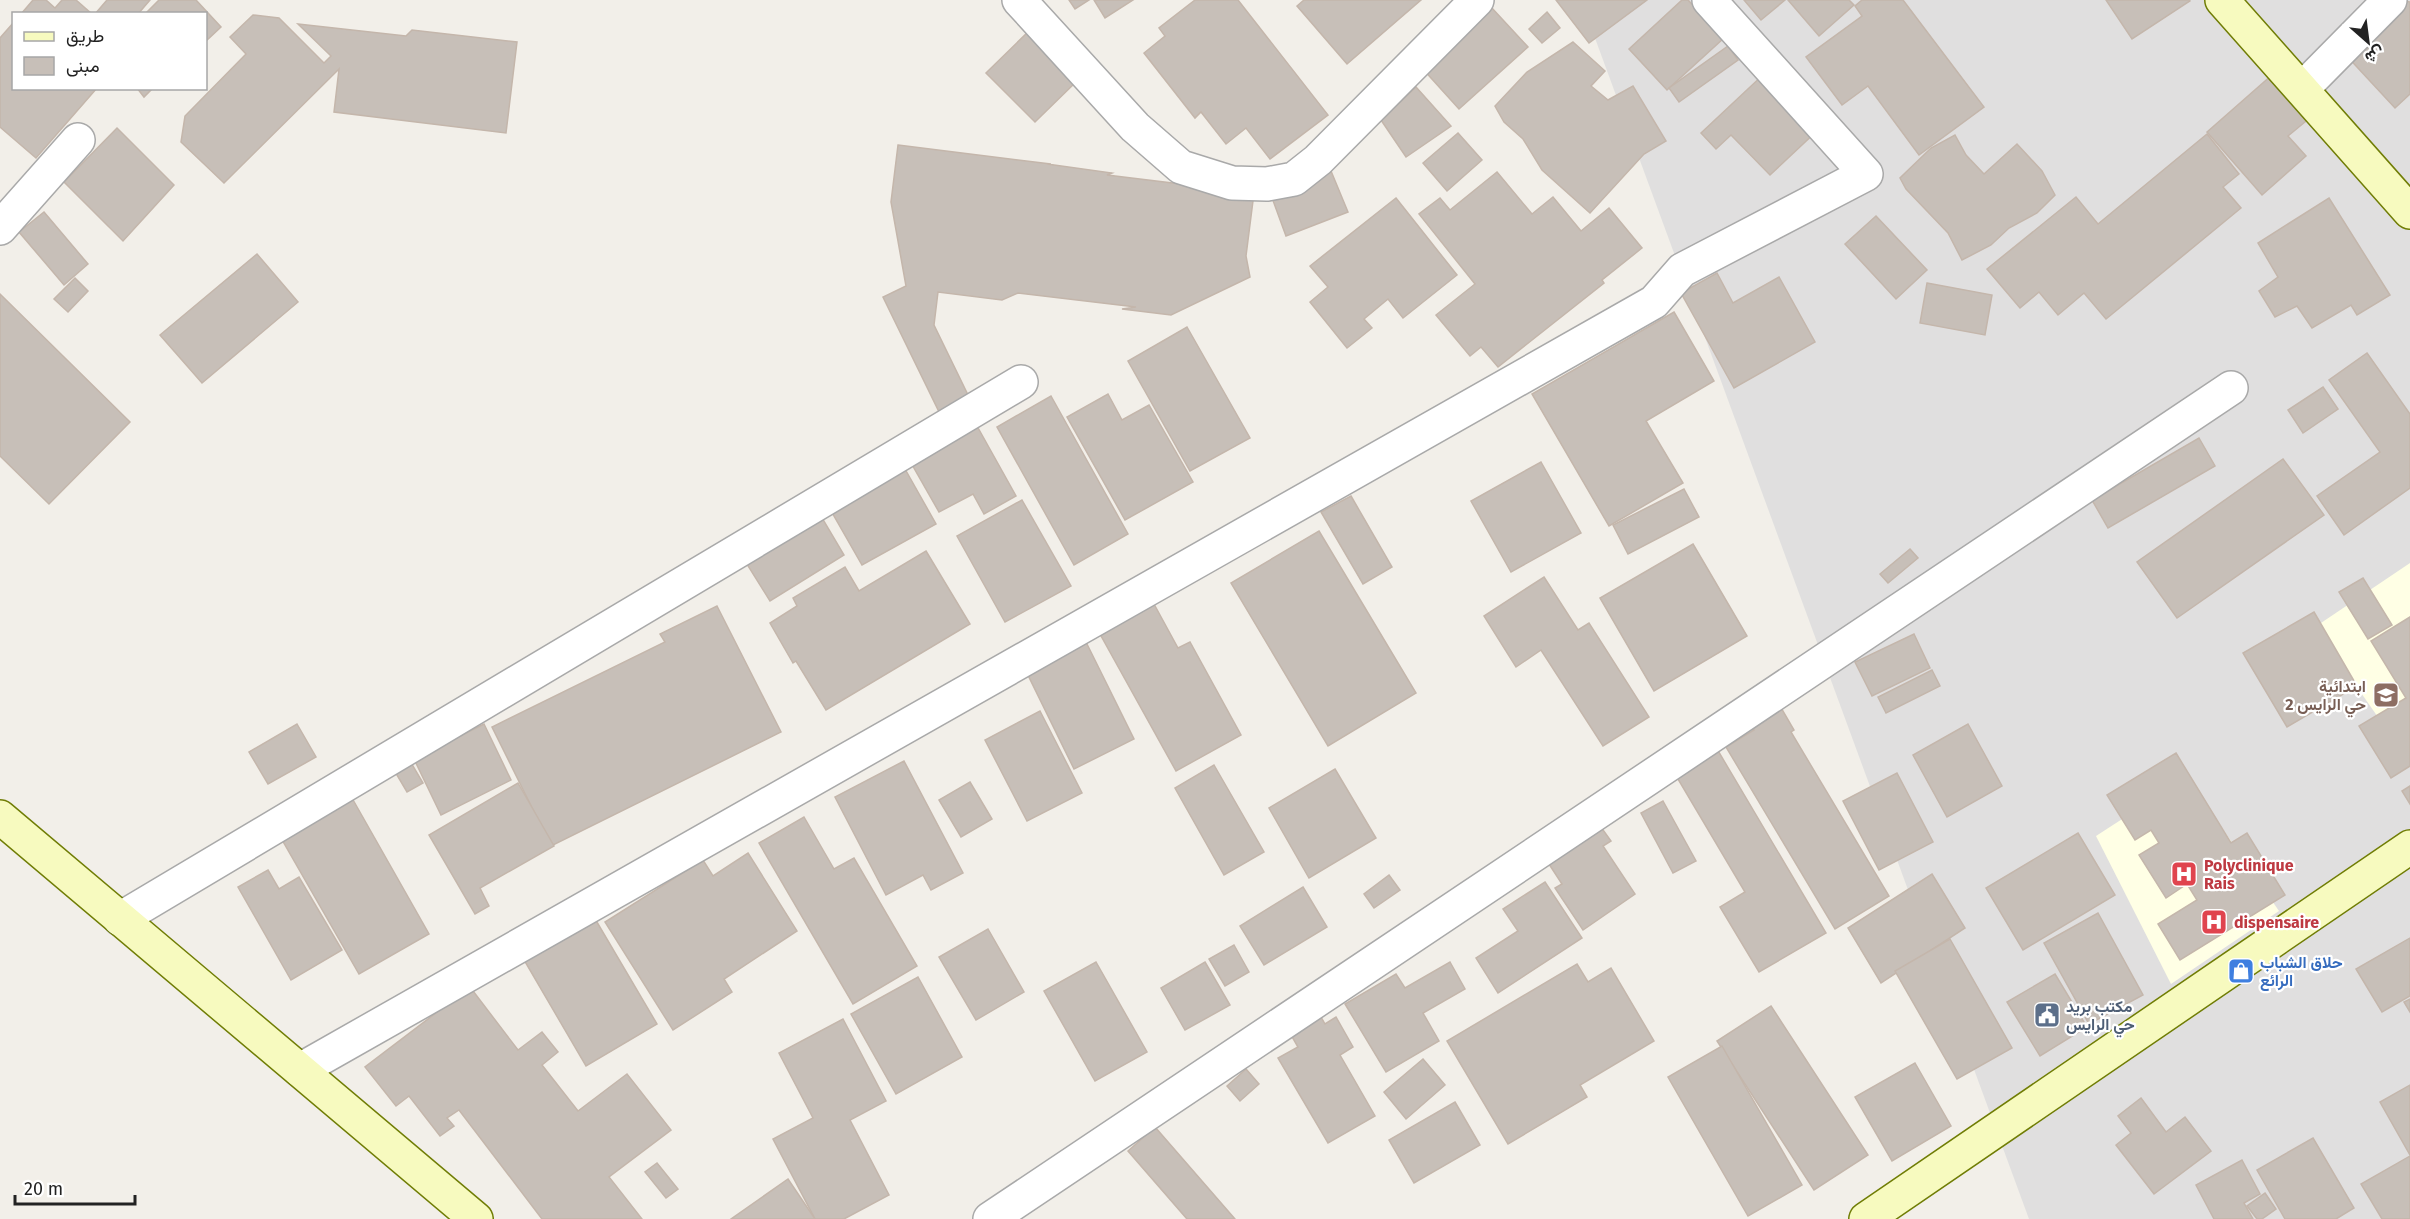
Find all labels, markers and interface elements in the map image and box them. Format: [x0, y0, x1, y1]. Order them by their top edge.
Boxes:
legend [12, 12, 207, 90]
north arrow [2338, 12, 2398, 72]
text: طريق [66, 25, 104, 47]
text: ش [2362, 42, 2388, 68]
text: مبنى [66, 55, 100, 77]
place label: ابتدائية حي الرايس 2 [2285, 677, 2366, 718]
school or university icon: ابتدائية حي الرايس 2 [2371, 680, 2401, 710]
place label: Polyclinique Rais [2204, 856, 2294, 893]
hospital icon: Polyclinique Rais [2169, 859, 2199, 889]
hospital icon: dispensaire [2199, 907, 2229, 937]
place label: dispensaire [2234, 913, 2319, 932]
place label: حلاق الشباب الرائع [2260, 953, 2343, 992]
shop icon: حلاق الشباب الرائع [2226, 956, 2256, 986]
place label: مكتب بريد حي الرايس [2066, 997, 2135, 1038]
public building icon: مكتب بريد حي الرايس [2032, 1000, 2062, 1030]
scale bar [15, 1168, 135, 1206]
text: 20 m [24, 1178, 63, 1200]

